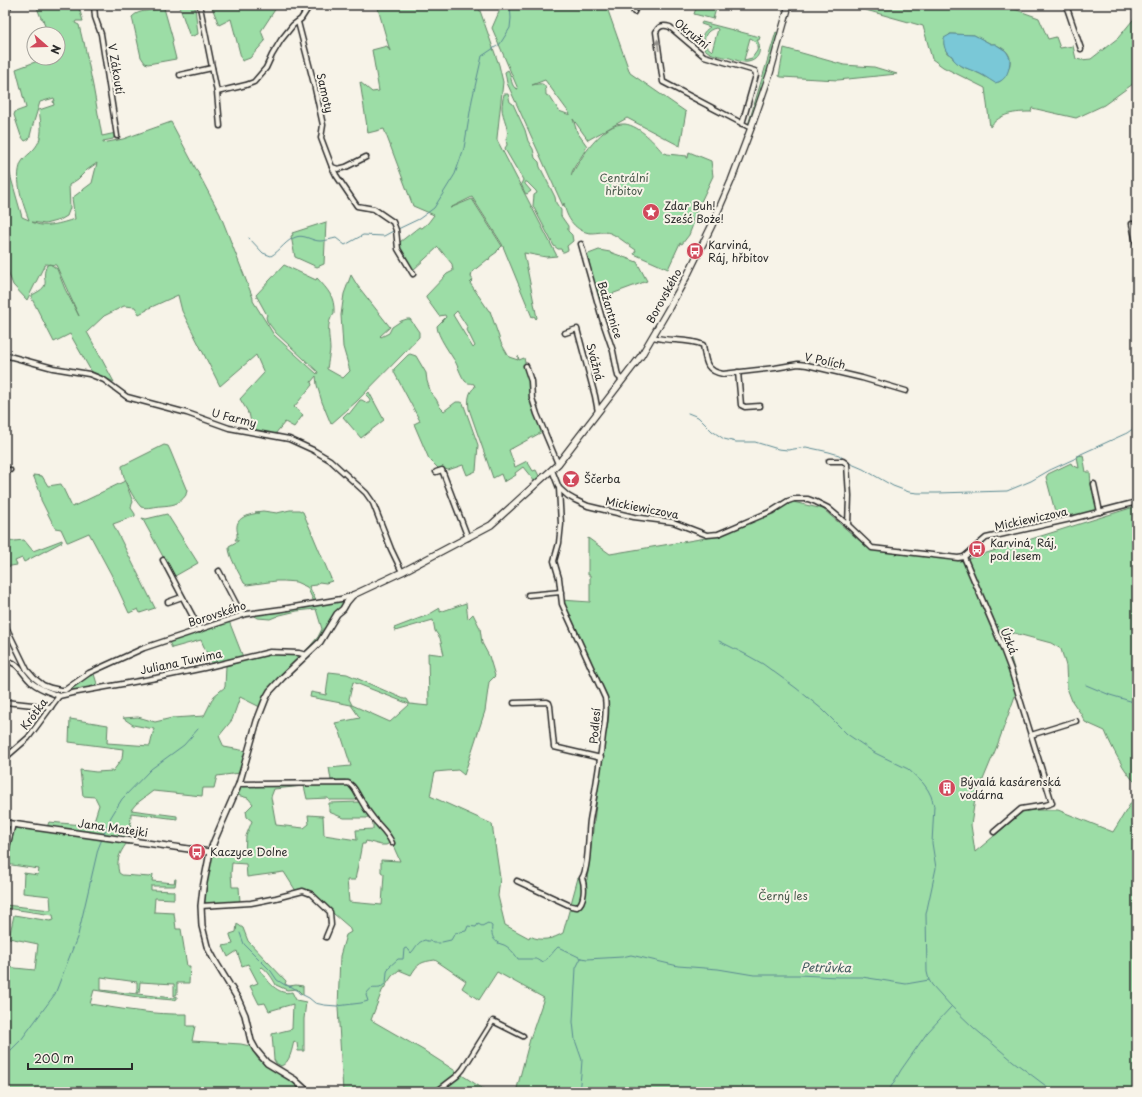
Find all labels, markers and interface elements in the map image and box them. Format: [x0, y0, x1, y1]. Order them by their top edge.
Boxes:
street label: Okružní [671, 14, 714, 53]
north arrow [26, 26, 66, 66]
one-way arrow [655, 39, 661, 51]
street label: V Zákoutí [104, 42, 129, 96]
text: N [46, 43, 65, 57]
street label: Samoty [313, 71, 338, 115]
park label: Centrální hřbitov [599, 169, 649, 199]
place label: Zdar Buh! Sześć Boże! [664, 197, 724, 227]
place icon: Zdar Buh! Sześć Boże! [641, 202, 661, 222]
place label: Karviná, Ráj, hřbitov [708, 236, 769, 266]
bus stop icon: Karviná, Ráj, hřbitov [685, 241, 705, 261]
street label: Borovského [642, 265, 686, 326]
street label: Bažantnice [594, 279, 627, 341]
street label: Svážná [582, 341, 609, 383]
street label: V Polích [803, 348, 847, 373]
street label: U Farmy [210, 404, 259, 431]
bar icon: Ščerba [561, 469, 581, 489]
place label: Ščerba [584, 470, 620, 487]
street label: Mickiewiczova [604, 492, 680, 523]
street label: Mickiewiczova [993, 502, 1069, 535]
place label: Karviná, Ráj, pod lesem [990, 534, 1057, 564]
bus stop icon: Karviná, Ráj, pod lesem [967, 539, 987, 559]
street label: Borovského [186, 596, 248, 631]
street label: Úzká [997, 625, 1022, 657]
street label: Juliana Tuwima [138, 644, 224, 679]
street label: Krótka [16, 694, 51, 733]
street label: Podlesí [584, 707, 605, 745]
place label: Bývalá kasárenská vodárna [960, 773, 1061, 803]
building icon: Bývalá kasárenská vodárna [937, 778, 957, 798]
street label: Jana Matejki [77, 814, 149, 841]
bus stop icon: Kaczyce Dolne [187, 842, 207, 862]
place label: Kaczyce Dolne [210, 843, 288, 860]
park label: Černý les [758, 887, 808, 904]
water label: Petrůvka [801, 958, 852, 976]
scale bar [28, 1045, 132, 1071]
text: 200 m [34, 1049, 74, 1067]

